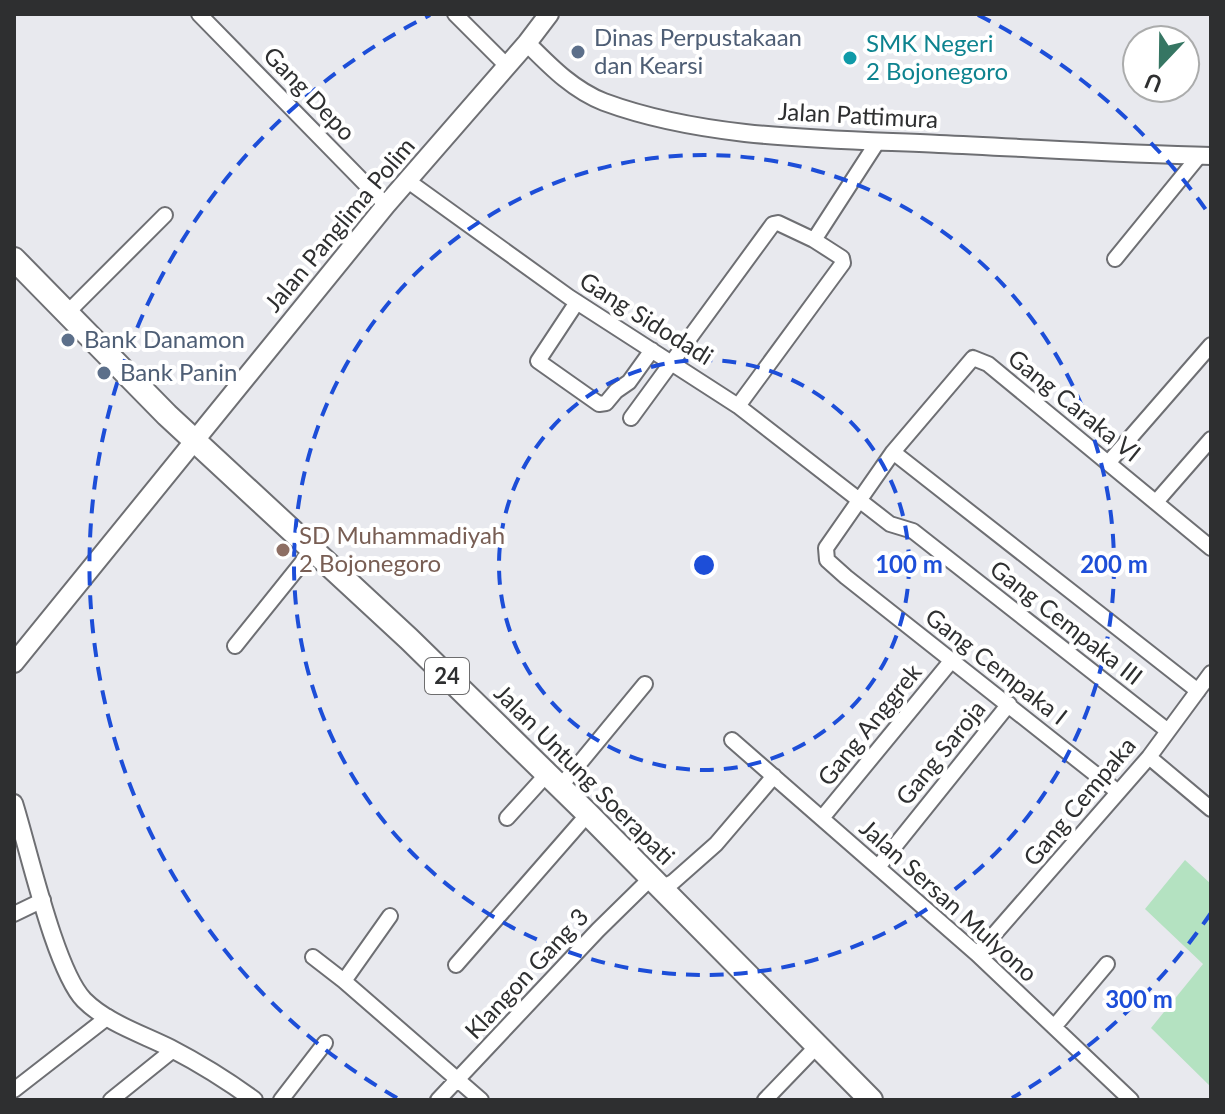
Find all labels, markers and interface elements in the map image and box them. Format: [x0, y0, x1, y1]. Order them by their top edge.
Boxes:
place label: Dinas Perpustakaan dan Kearsi [594, 22, 802, 79]
north arrow [1121, 24, 1201, 104]
place label: SMK Negeri 2 Bojonegoro [866, 28, 1008, 85]
street label: Gang Depo [258, 40, 362, 146]
marker: Dinas Perpustakaan dan Kearsi [569, 43, 587, 61]
marker: SMK Negeri 2 Bojonegoro [841, 49, 859, 67]
text: U [1141, 67, 1166, 99]
street label: Jalan Pattimura [777, 96, 939, 133]
street label: Jalan Panglima Polim [258, 131, 420, 317]
street label: Gang Sidodadi [575, 265, 719, 370]
place label: Bank Danamon [84, 324, 245, 353]
marker: Bank Danamon [59, 331, 77, 349]
street label: Gang Caraka VI [1003, 343, 1147, 467]
place label: Bank Panin [120, 357, 237, 386]
marker: Bank Panin [95, 364, 113, 382]
place label: SD Muhammadiyah 2 Bojonegoro [299, 520, 505, 577]
marker: SD Muhammadiyah 2 Bojonegoro [274, 541, 292, 559]
text: 100 m [875, 549, 943, 578]
text: 200 m [1080, 549, 1148, 578]
centre of rings [690, 551, 718, 579]
street label: Gang Cempaka III [984, 555, 1148, 691]
street label: Gang Cempaka I [919, 603, 1073, 731]
street label: Gang Anggrek [811, 657, 927, 791]
road number: 24 [425, 658, 469, 694]
street label: Jalan Untung Soerapati [489, 678, 681, 870]
street label: Gang Saroja [889, 694, 991, 810]
street label: Gang Cempaka [1017, 731, 1141, 871]
street label: Jalan Sersan Mulyono [854, 813, 1044, 987]
street label: Klangon Gang 3 [458, 902, 594, 1044]
text: 300 m [1105, 984, 1173, 1013]

